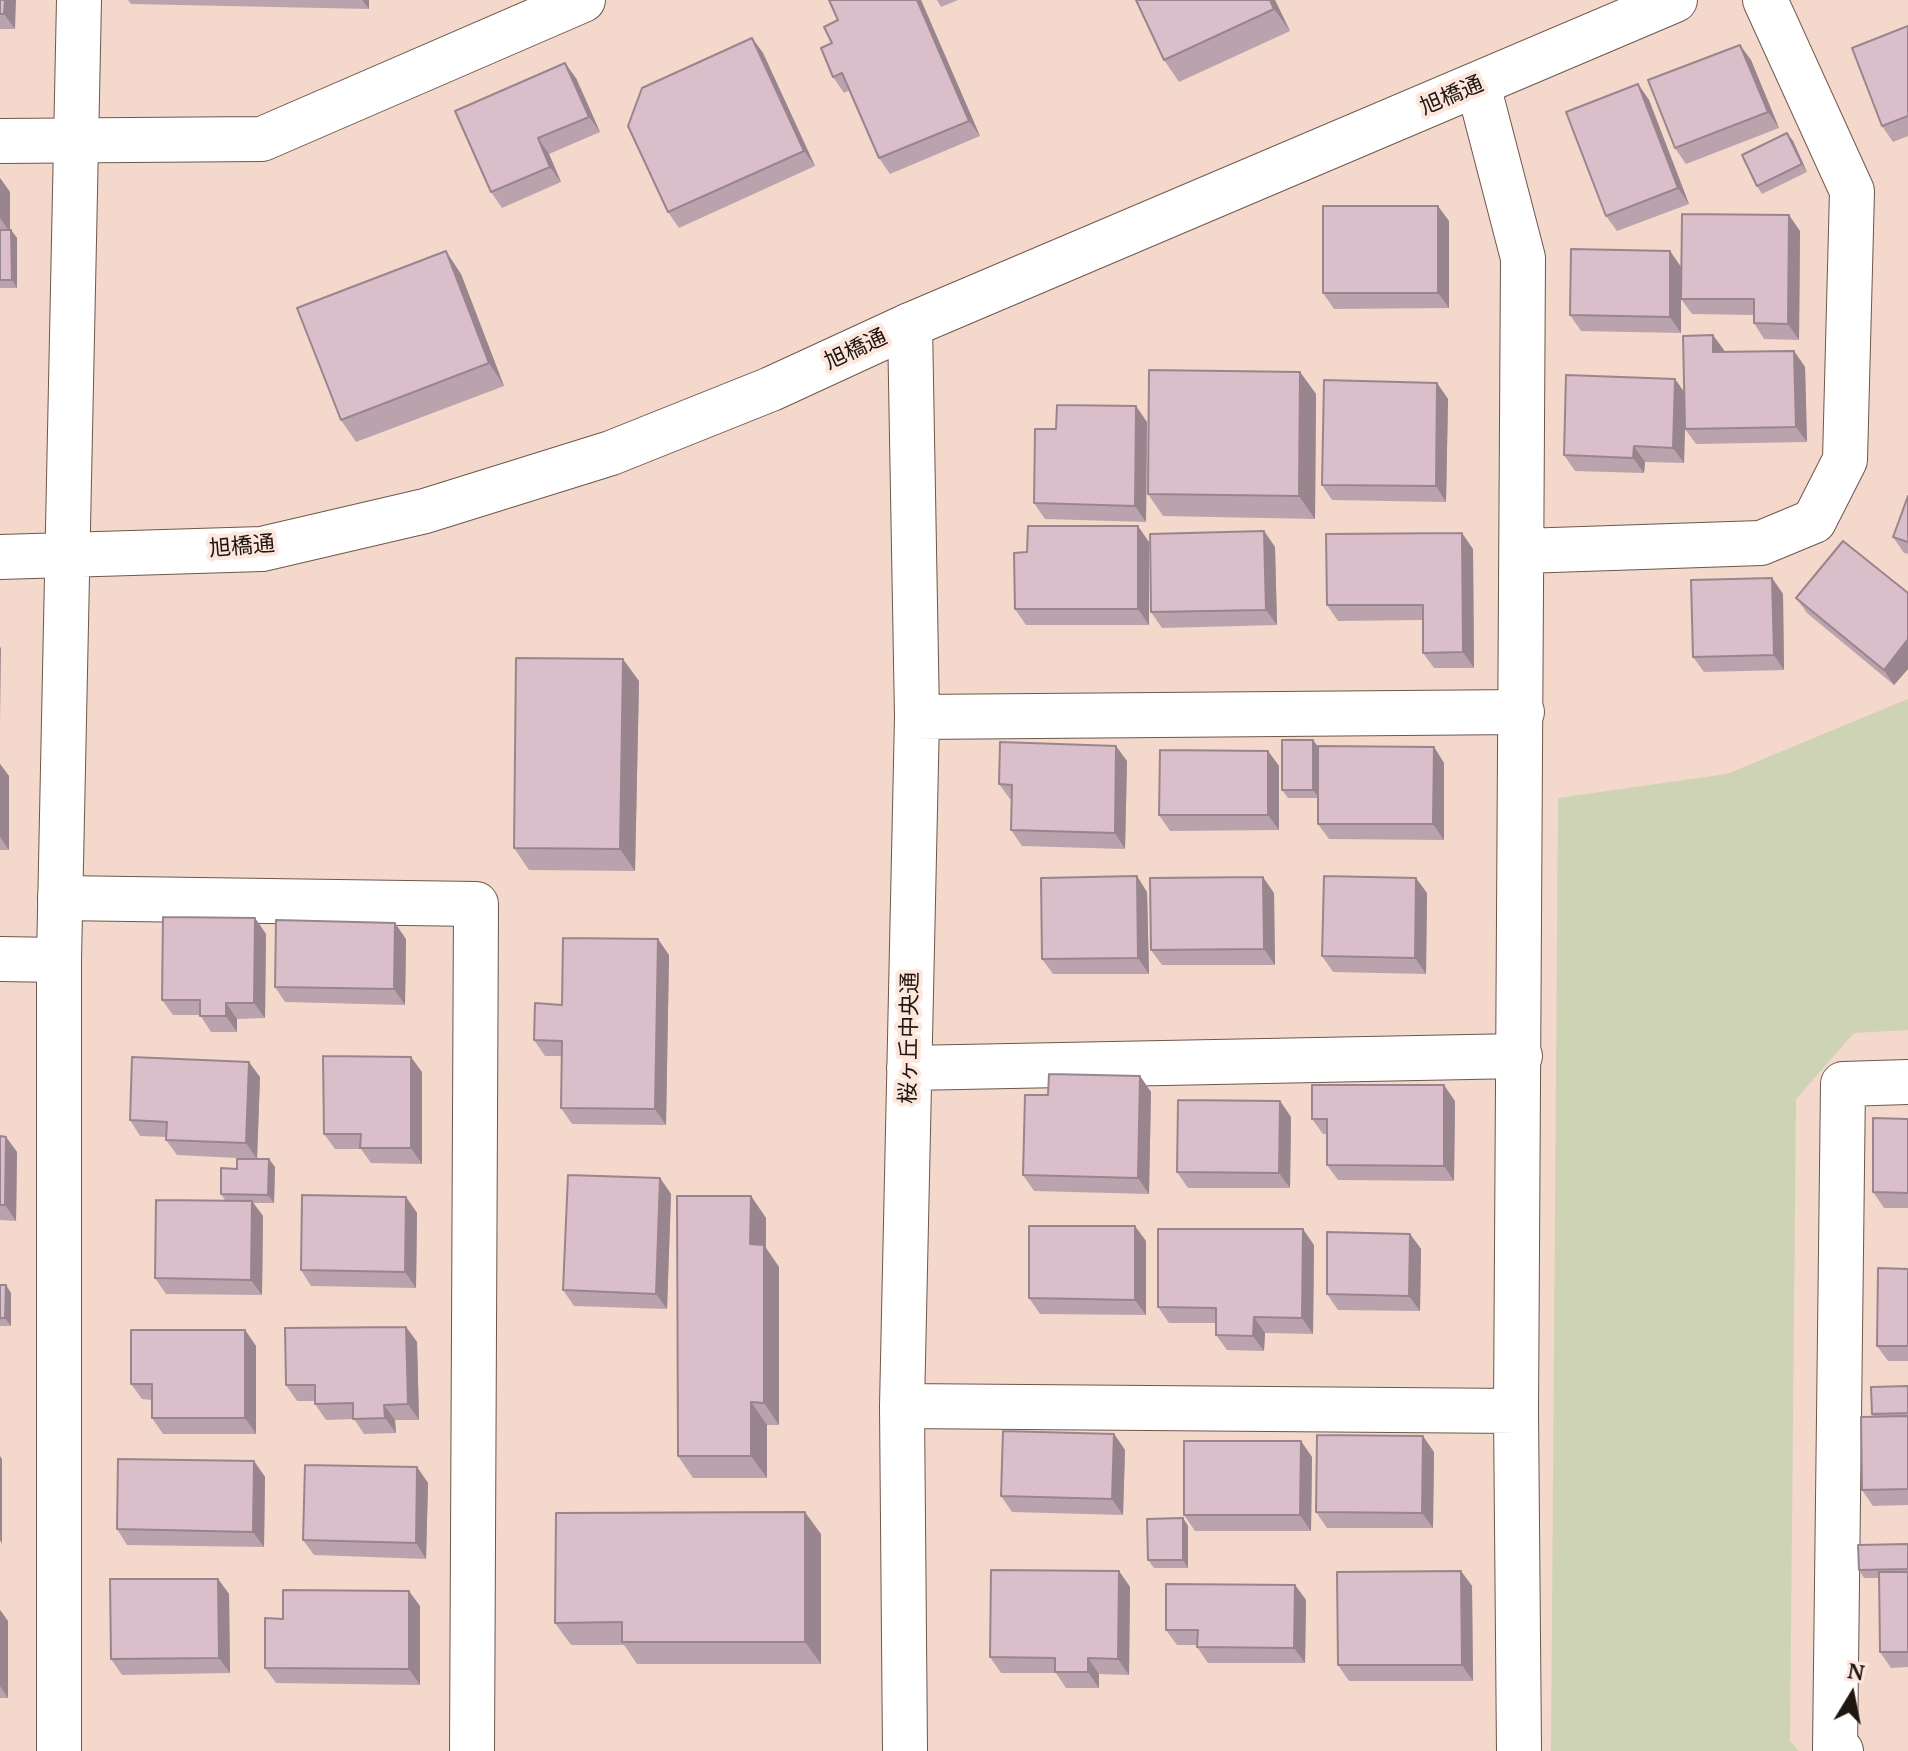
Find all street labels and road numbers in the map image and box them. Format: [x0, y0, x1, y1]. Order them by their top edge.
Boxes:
street label: 旭橋通 [1416, 71, 1488, 121]
street label: 旭橋通 [821, 324, 891, 376]
street label: 旭橋通 [208, 531, 276, 563]
street label: 桜ヶ丘中央通 [896, 972, 924, 1104]

